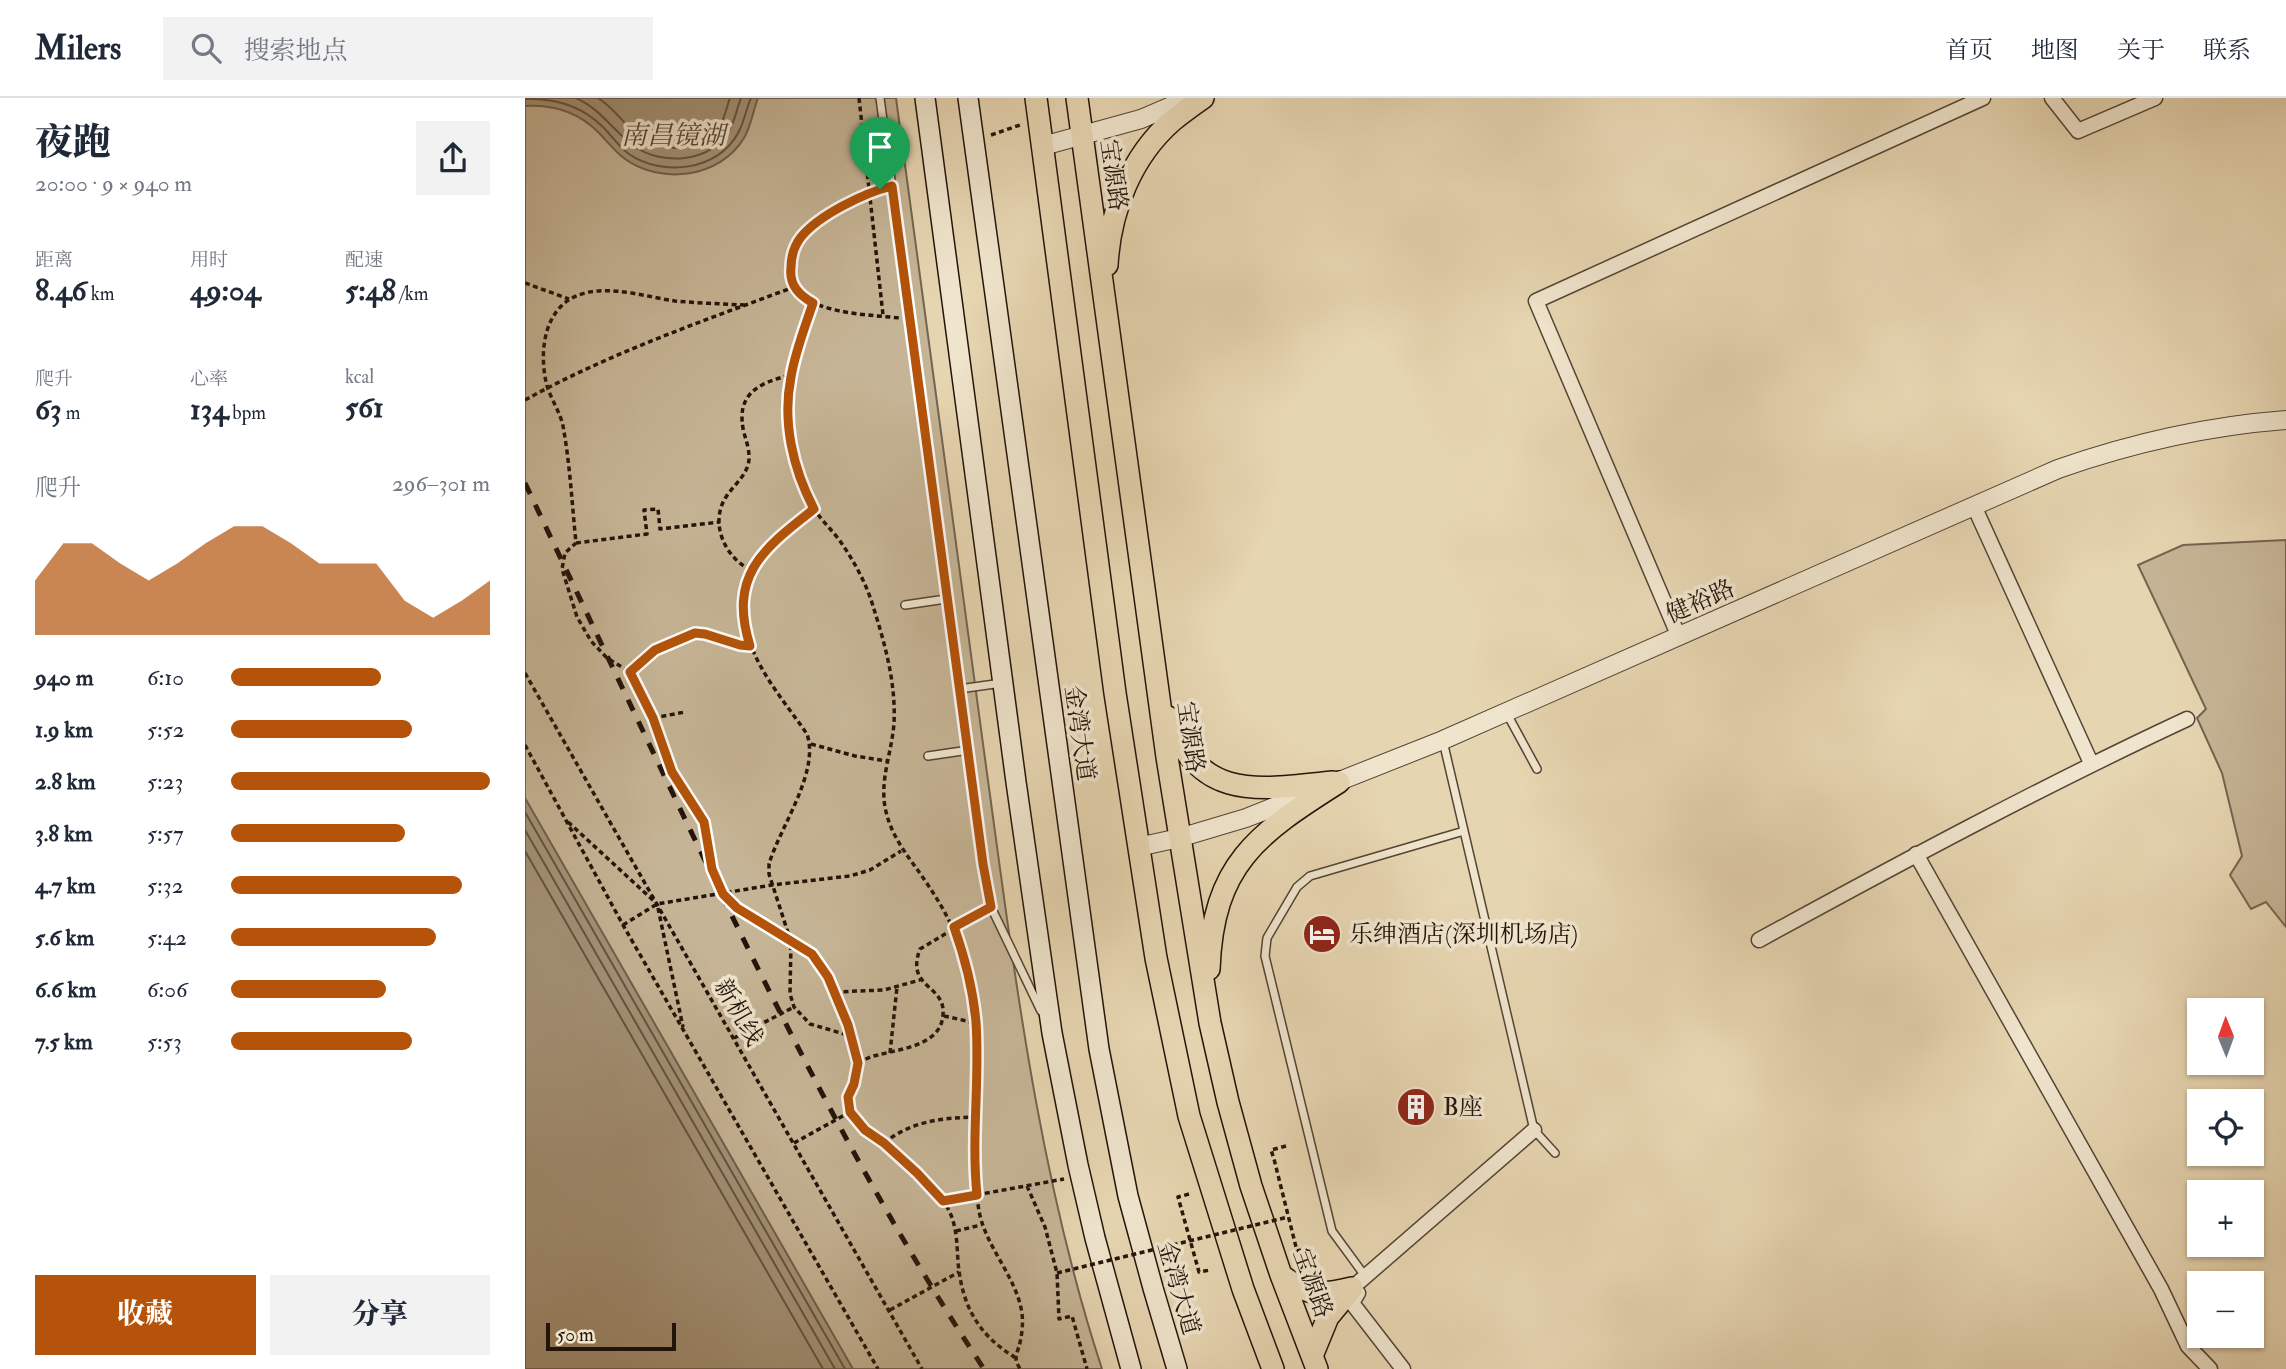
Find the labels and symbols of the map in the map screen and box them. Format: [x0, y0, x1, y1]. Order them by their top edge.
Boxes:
pin [850, 117, 910, 189]
water label: 南昌镜湖 [621, 120, 729, 152]
street label: 宝源路 [1093, 137, 1134, 213]
street label: 健裕路 [1661, 573, 1739, 630]
street label: 金湾大道 [1057, 683, 1102, 783]
street label: 宝源路 [1170, 699, 1211, 775]
hotel icon: 乐绅酒店(深圳机场店) [1301, 913, 1343, 955]
place label: 乐绅酒店(深圳机场店) [1349, 919, 1578, 950]
street label: 新机线 [707, 973, 770, 1051]
north arrow [2187, 998, 2265, 1074]
building icon: B座 [1395, 1086, 1437, 1128]
place label: B座 [1443, 1092, 1483, 1123]
street label: 金湾大道 [1150, 1238, 1207, 1339]
street label: 宝源路 [1286, 1244, 1339, 1322]
scale bar [546, 1320, 675, 1352]

